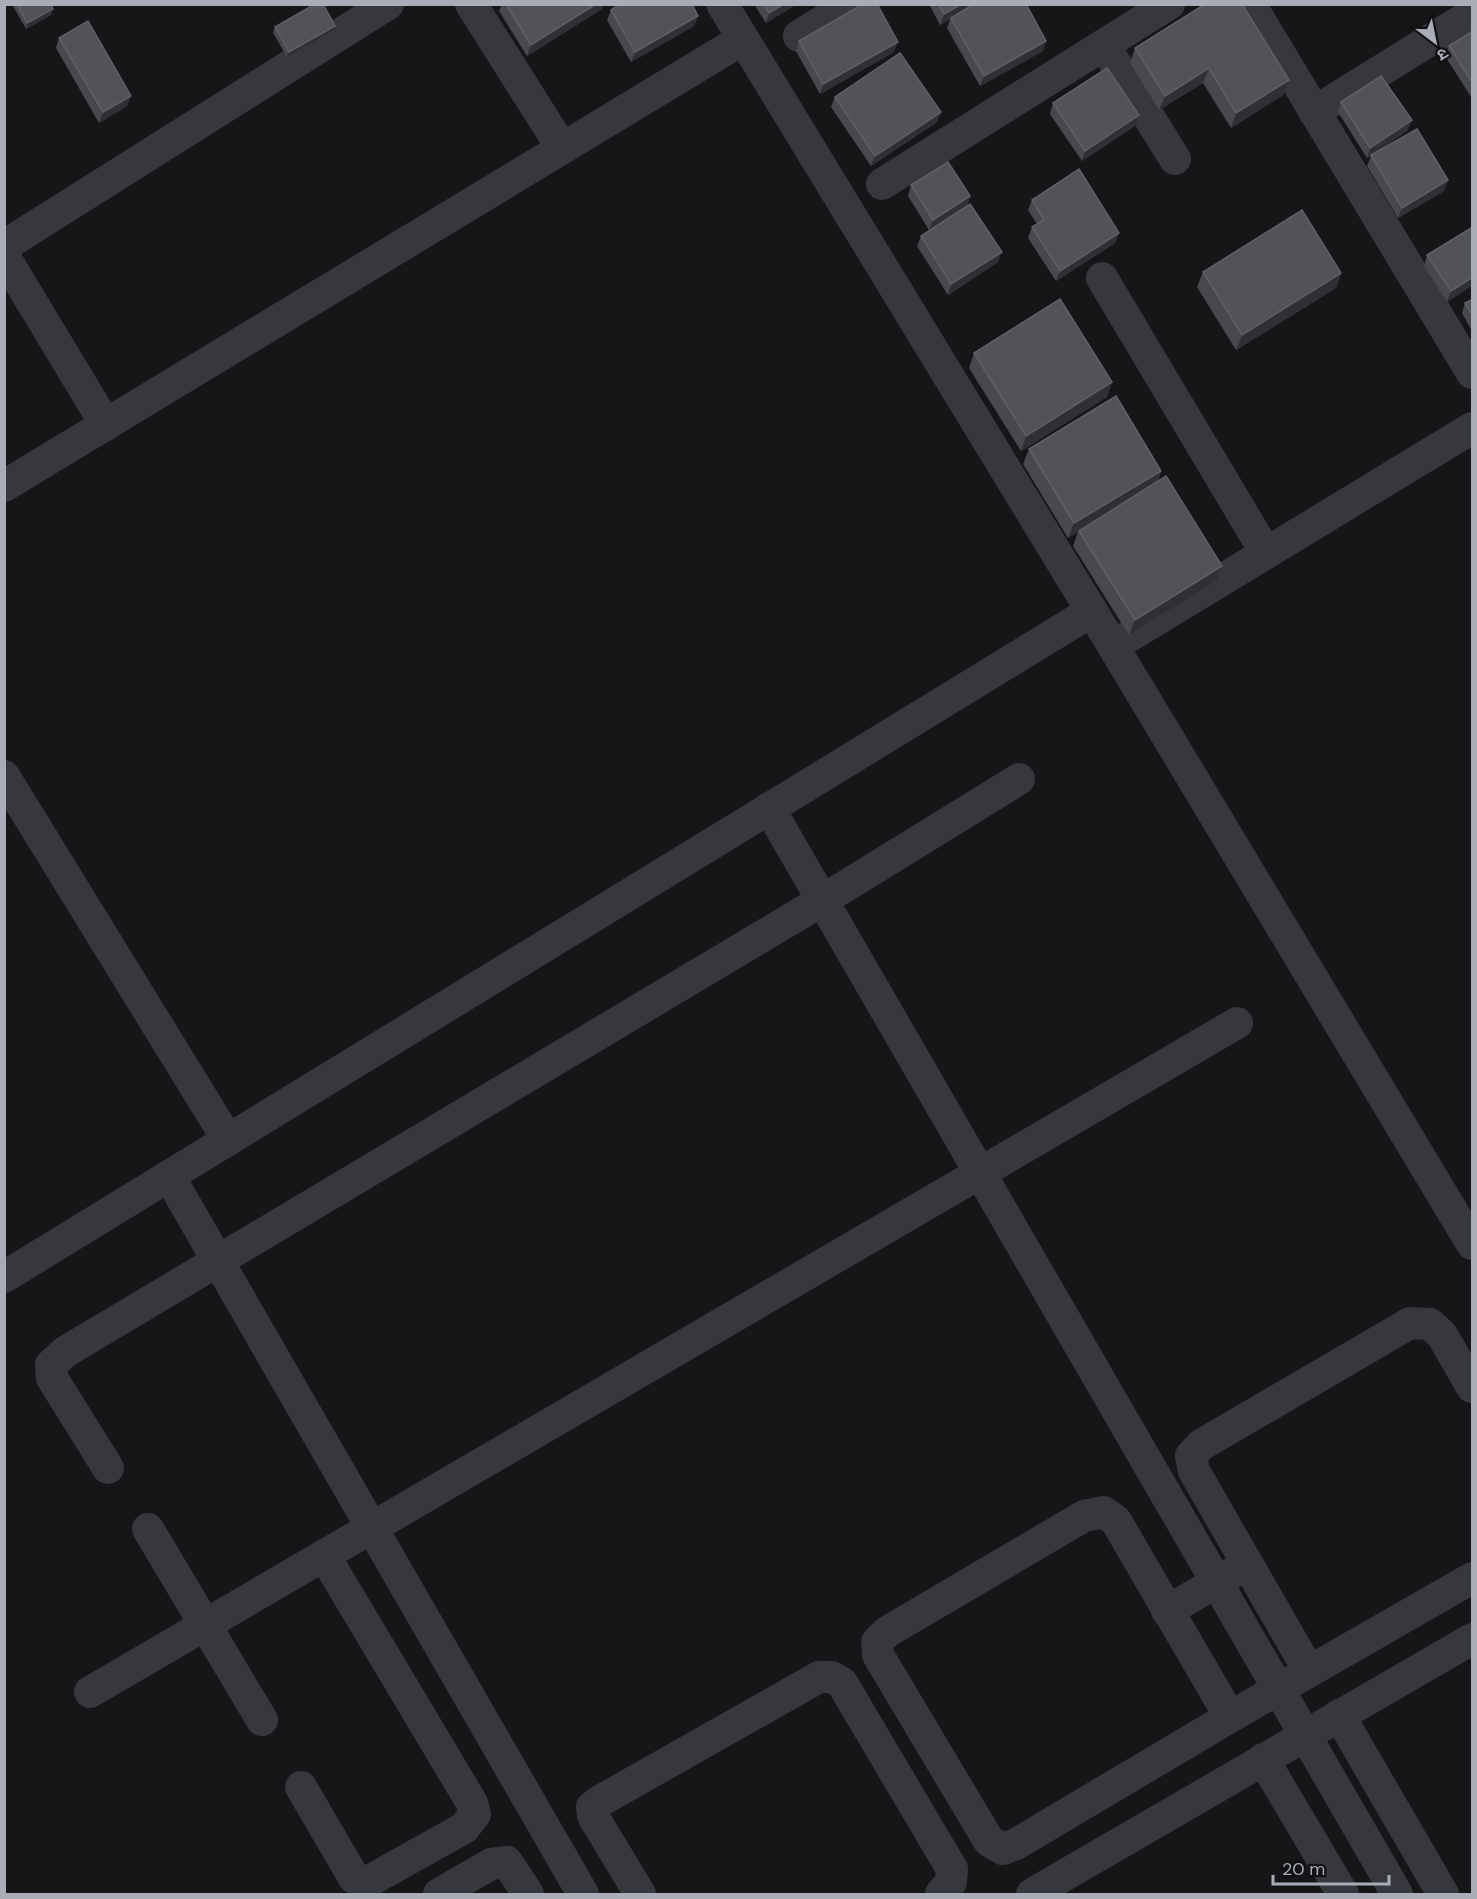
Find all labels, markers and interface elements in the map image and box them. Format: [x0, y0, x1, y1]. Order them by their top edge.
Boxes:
north arrow [1405, 12, 1465, 72]
text: उ [1433, 43, 1452, 66]
scale bar [1273, 1848, 1388, 1886]
text: 20 m [1282, 1857, 1325, 1881]

